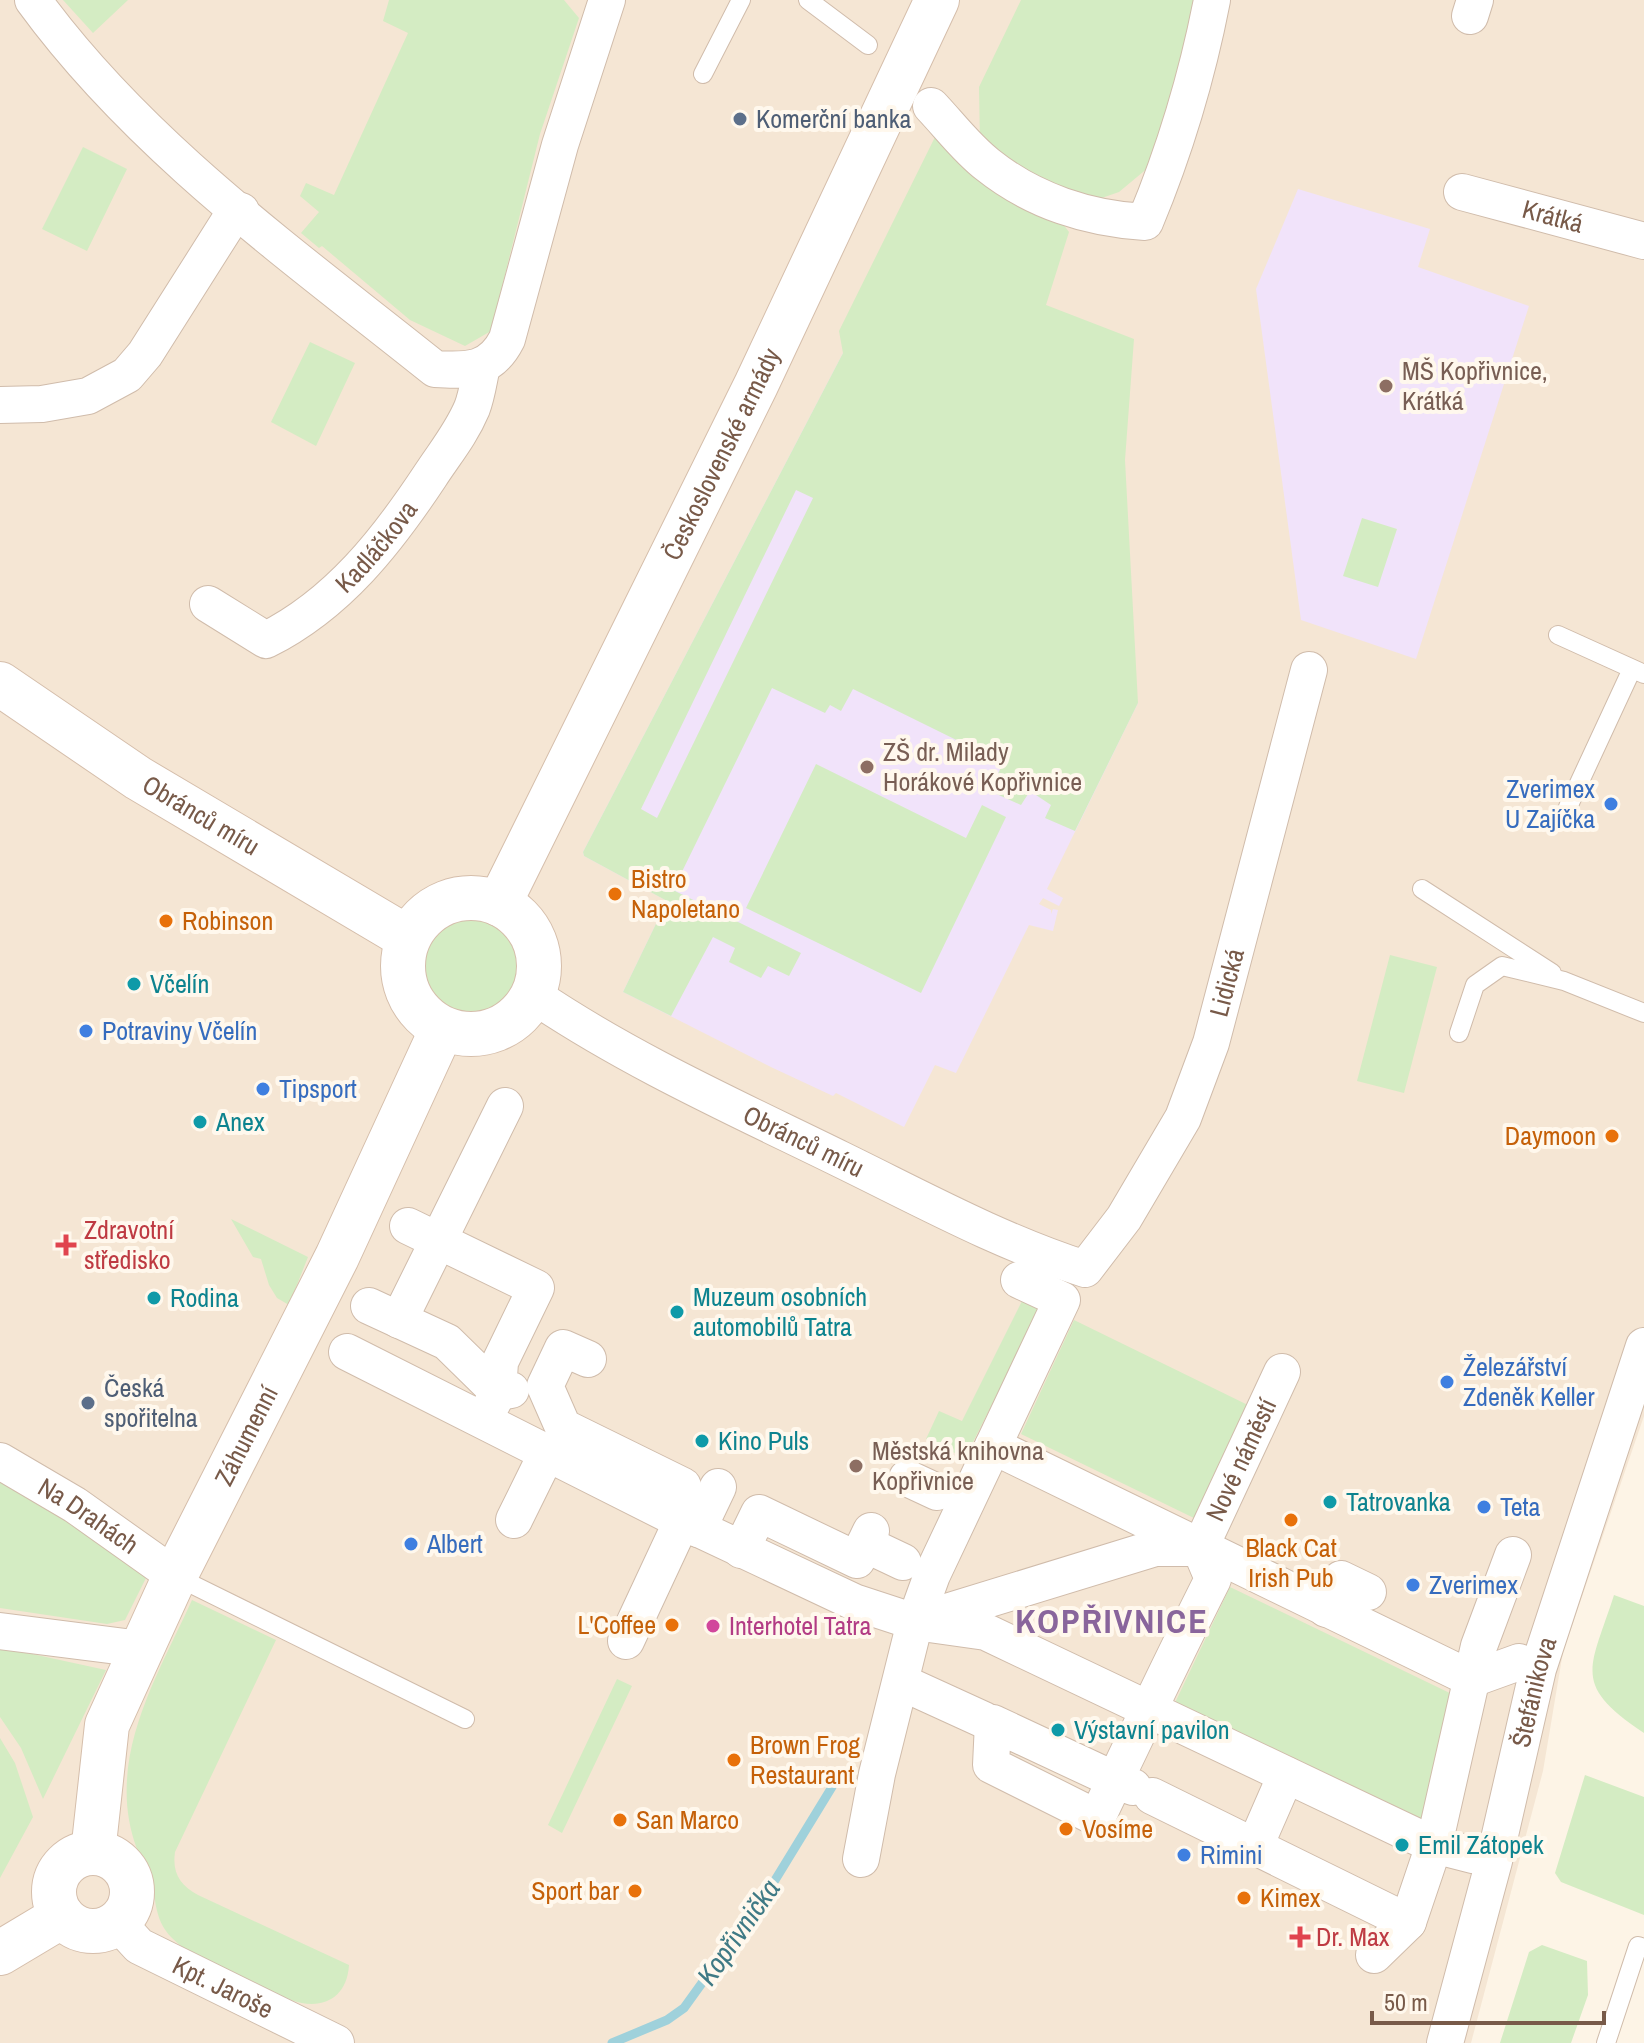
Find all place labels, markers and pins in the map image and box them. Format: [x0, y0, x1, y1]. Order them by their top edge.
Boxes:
place label: Komerční banka [756, 101, 911, 136]
marker: Komerční banka [731, 110, 749, 128]
place label: MŠ Kopřivnice, Krátká [1402, 353, 1548, 418]
marker: MŠ Kopřivnice, Krátká [1377, 377, 1395, 395]
place label: ZŠ dr. Milady Horákové Kopřivnice [883, 734, 1082, 799]
marker: ZŠ dr. Milady Horákové Kopřivnice [858, 758, 876, 776]
place label: Zverimex U Zajíčka [1505, 771, 1595, 836]
marker: Zverimex U Zajíčka [1602, 795, 1620, 813]
place label: Bistro Napoletano [631, 861, 740, 926]
marker: Bistro Napoletano [606, 885, 624, 903]
place label: Robinson [182, 903, 273, 938]
marker: Robinson [157, 912, 175, 930]
place label: Včelín [150, 966, 209, 1001]
marker: Včelín [125, 975, 143, 993]
place label: Potraviny Včelín [102, 1013, 257, 1048]
marker: Potraviny Včelín [77, 1022, 95, 1040]
place label: Tipsport [279, 1071, 357, 1106]
marker: Tipsport [254, 1080, 272, 1098]
place label: Anex [215, 1104, 265, 1139]
marker: Anex [191, 1113, 209, 1131]
place label: Daymoon [1505, 1118, 1596, 1153]
marker: Daymoon [1603, 1127, 1621, 1145]
place label: Zdravotní středisko [84, 1212, 175, 1277]
marker: Zdravotní středisko [55, 1234, 77, 1256]
place label: Muzeum osobních automobilů Tatra [693, 1279, 867, 1344]
place label: Rodina [170, 1280, 239, 1315]
marker: Rodina [145, 1289, 163, 1307]
marker: Muzeum osobních automobilů Tatra [668, 1303, 686, 1321]
place label: Železářství Zdeněk Keller [1463, 1349, 1595, 1414]
place label: Česká spořitelna [104, 1370, 198, 1435]
marker: Železářství Zdeněk Keller [1438, 1373, 1456, 1391]
marker: Česká spořitelna [79, 1394, 97, 1412]
place label: Kino Puls [718, 1423, 809, 1458]
marker: Kino Puls [693, 1432, 711, 1450]
place label: Městská knihovna Kopřivnice [872, 1433, 1044, 1498]
marker: Městská knihovna Kopřivnice [847, 1457, 865, 1475]
place label: Tatrovanka [1346, 1484, 1451, 1519]
place label: Teta [1500, 1489, 1540, 1524]
marker: Tatrovanka [1321, 1493, 1339, 1511]
marker: Teta [1475, 1498, 1493, 1516]
marker: Black Cat Irish Pub [1282, 1511, 1300, 1529]
place label: Albert [426, 1526, 483, 1561]
place label: Black Cat Irish Pub [1245, 1530, 1337, 1595]
marker: Albert [402, 1535, 420, 1553]
place label: Zverimex [1429, 1567, 1518, 1602]
marker: Zverimex [1404, 1576, 1422, 1594]
place label: L'Coffee [578, 1607, 656, 1642]
place label: Interhotel Tatra [729, 1608, 871, 1643]
marker: L'Coffee [663, 1616, 681, 1634]
marker: Interhotel Tatra [704, 1617, 722, 1635]
place label: Výstavní pavilon [1074, 1712, 1230, 1747]
marker: Výstavní pavilon [1049, 1721, 1067, 1739]
place label: Brown Frog Restaurant [750, 1727, 860, 1792]
marker: Brown Frog Restaurant [725, 1751, 743, 1769]
place label: San Marco [636, 1802, 739, 1837]
marker: San Marco [611, 1811, 629, 1829]
place label: Vosíme [1082, 1811, 1153, 1846]
marker: Vosíme [1057, 1820, 1075, 1838]
place label: Emil Zátopek [1418, 1827, 1544, 1862]
marker: Emil Zátopek [1393, 1836, 1411, 1854]
place label: Rimini [1200, 1837, 1263, 1872]
marker: Rimini [1175, 1846, 1193, 1864]
place label: Sport bar [531, 1873, 619, 1908]
place label: Kimex [1260, 1880, 1321, 1915]
marker: Sport bar [626, 1882, 644, 1900]
marker: Kimex [1235, 1889, 1253, 1907]
place label: Dr. Max [1316, 1919, 1390, 1954]
marker: Dr. Max [1291, 1928, 1309, 1946]

